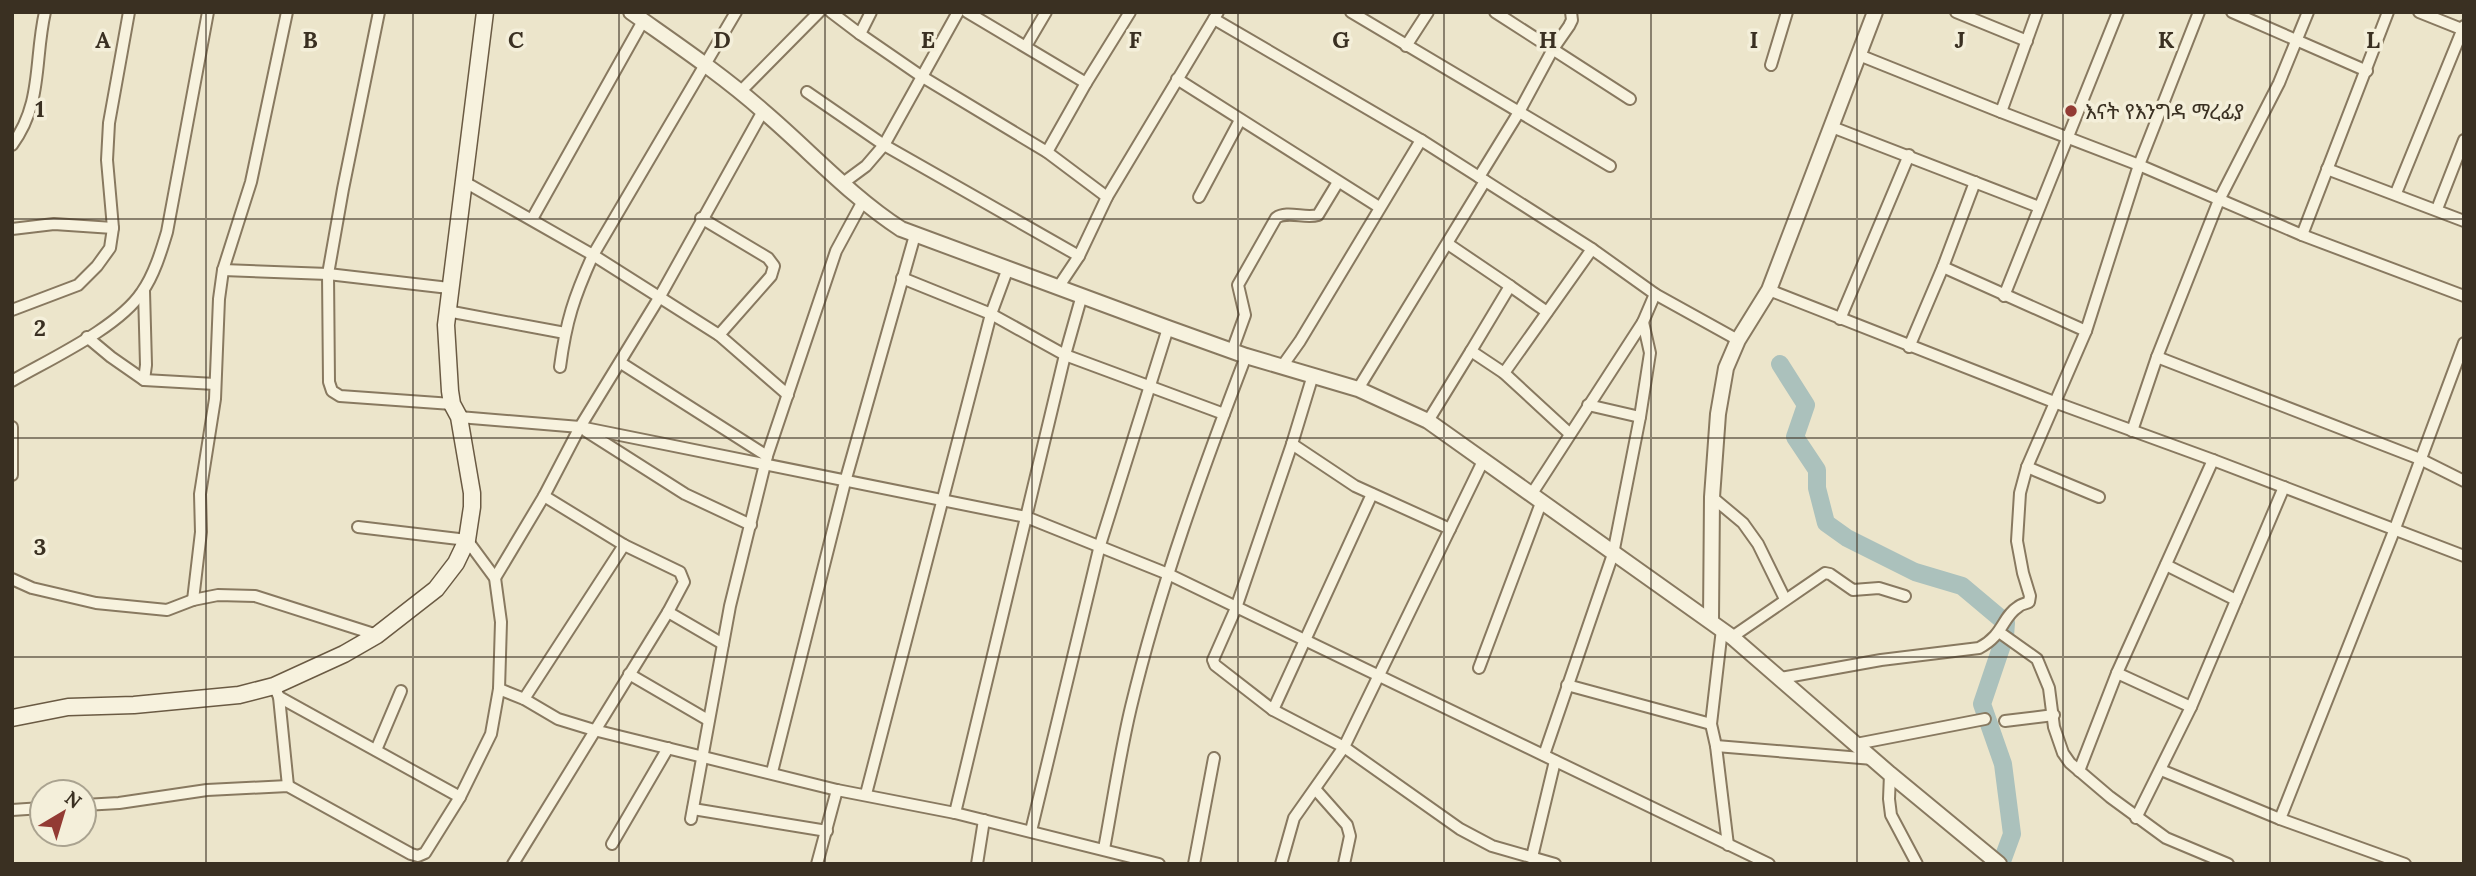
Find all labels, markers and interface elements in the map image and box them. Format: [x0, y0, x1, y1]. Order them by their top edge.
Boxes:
text: A [95, 25, 111, 54]
text: B [302, 25, 318, 54]
text: C [508, 25, 524, 54]
text: D [713, 25, 731, 54]
text: E [921, 25, 935, 54]
text: F [1128, 25, 1142, 54]
text: G [1332, 25, 1350, 54]
text: H [1539, 25, 1557, 54]
text: I [1750, 25, 1758, 54]
text: J [1955, 25, 1965, 54]
text: K [2158, 25, 2175, 54]
text: L [2366, 25, 2380, 54]
text: 1 [35, 94, 45, 123]
place label: እናት የእንግዳ ማረፊያ [2085, 98, 2244, 125]
marker: እናት የእንግዳ ማረፊያ [2063, 103, 2079, 119]
text: 2 [34, 313, 46, 342]
text: 3 [34, 532, 46, 561]
north arrow [28, 778, 98, 848]
text: N [60, 786, 87, 814]

